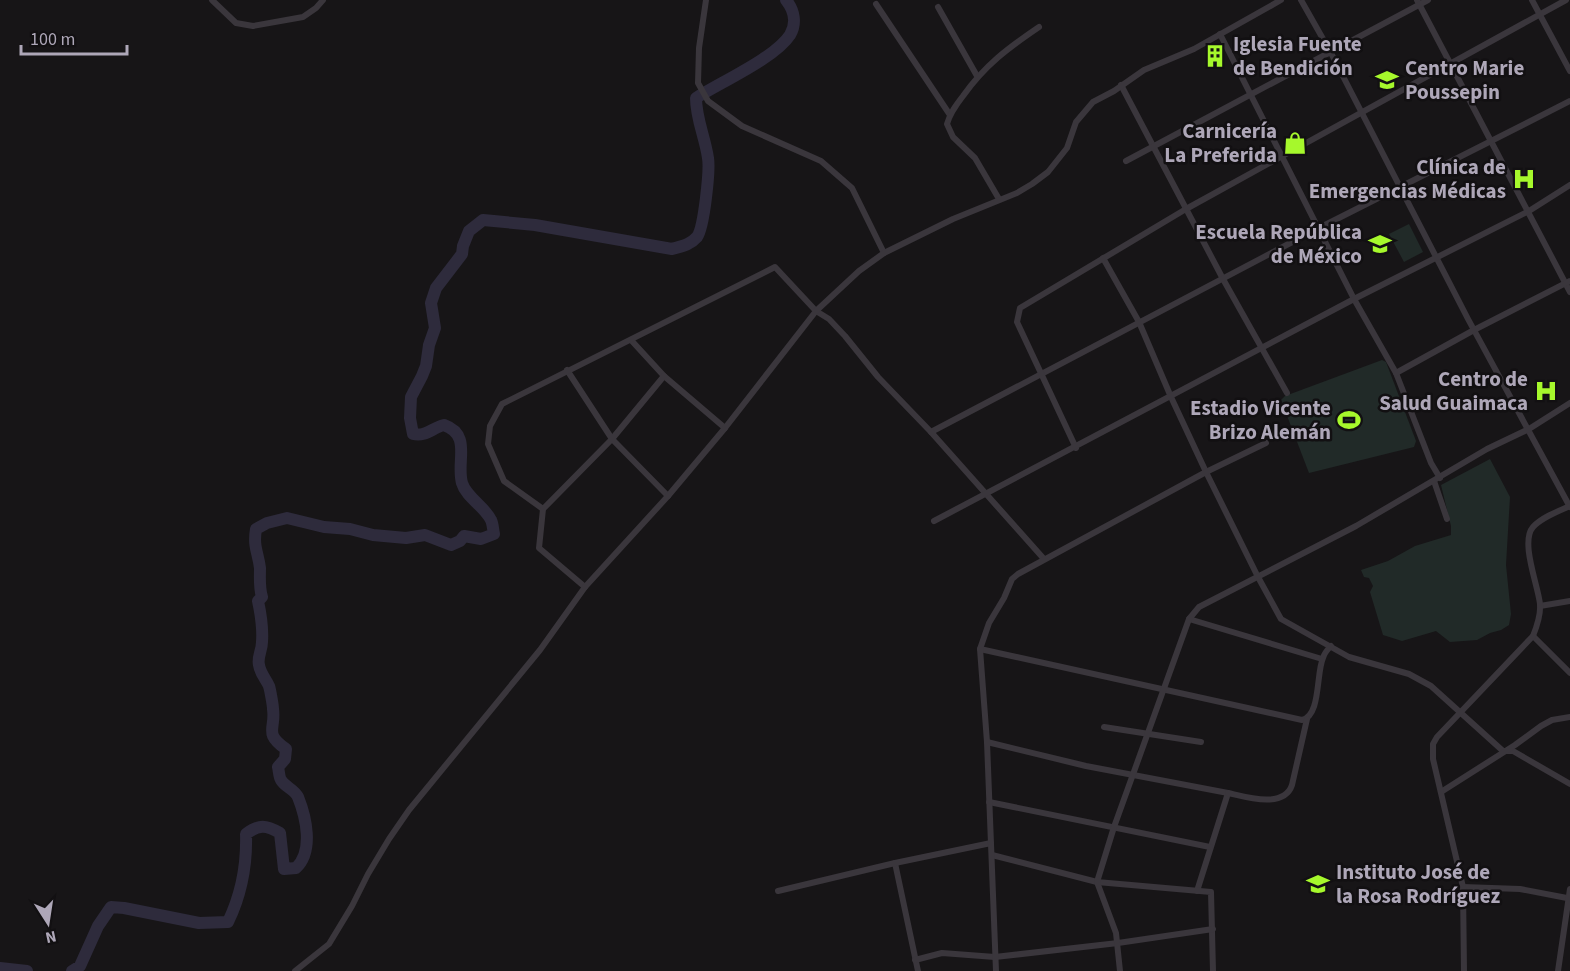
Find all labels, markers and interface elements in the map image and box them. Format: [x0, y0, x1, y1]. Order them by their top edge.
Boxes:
scale bar [21, 18, 128, 56]
text: 100 m [30, 27, 75, 52]
place label: Iglesia Fuente de Bendición [1233, 29, 1362, 83]
building icon: Iglesia Fuente de Bendición [1202, 43, 1228, 69]
place label: Centro Marie Poussepin [1405, 53, 1524, 107]
school or university icon: Centro Marie Poussepin [1374, 67, 1400, 93]
place label: Carnicería La Preferida [1164, 116, 1277, 170]
shop icon: Carnicería La Preferida [1282, 130, 1308, 156]
place label: Clínica de Emergencias Médicas [1309, 152, 1506, 206]
hospital icon: Clínica de Emergencias Médicas [1511, 166, 1537, 192]
place label: Escuela República de México [1195, 217, 1362, 271]
school or university icon: Escuela República de México [1367, 231, 1393, 257]
place label: Centro de Salud Guaimaca [1379, 364, 1528, 418]
hospital icon: Centro de Salud Guaimaca [1533, 378, 1559, 404]
place label: Estadio Vicente Brizo Alemán [1190, 393, 1331, 447]
sports icon: Estadio Vicente Brizo Alemán [1336, 407, 1362, 433]
place label: Instituto José de la Rosa Rodríguez [1336, 857, 1500, 911]
school or university icon: Instituto José de la Rosa Rodríguez [1305, 871, 1331, 897]
north arrow [18, 893, 78, 953]
text: N [43, 925, 58, 949]

